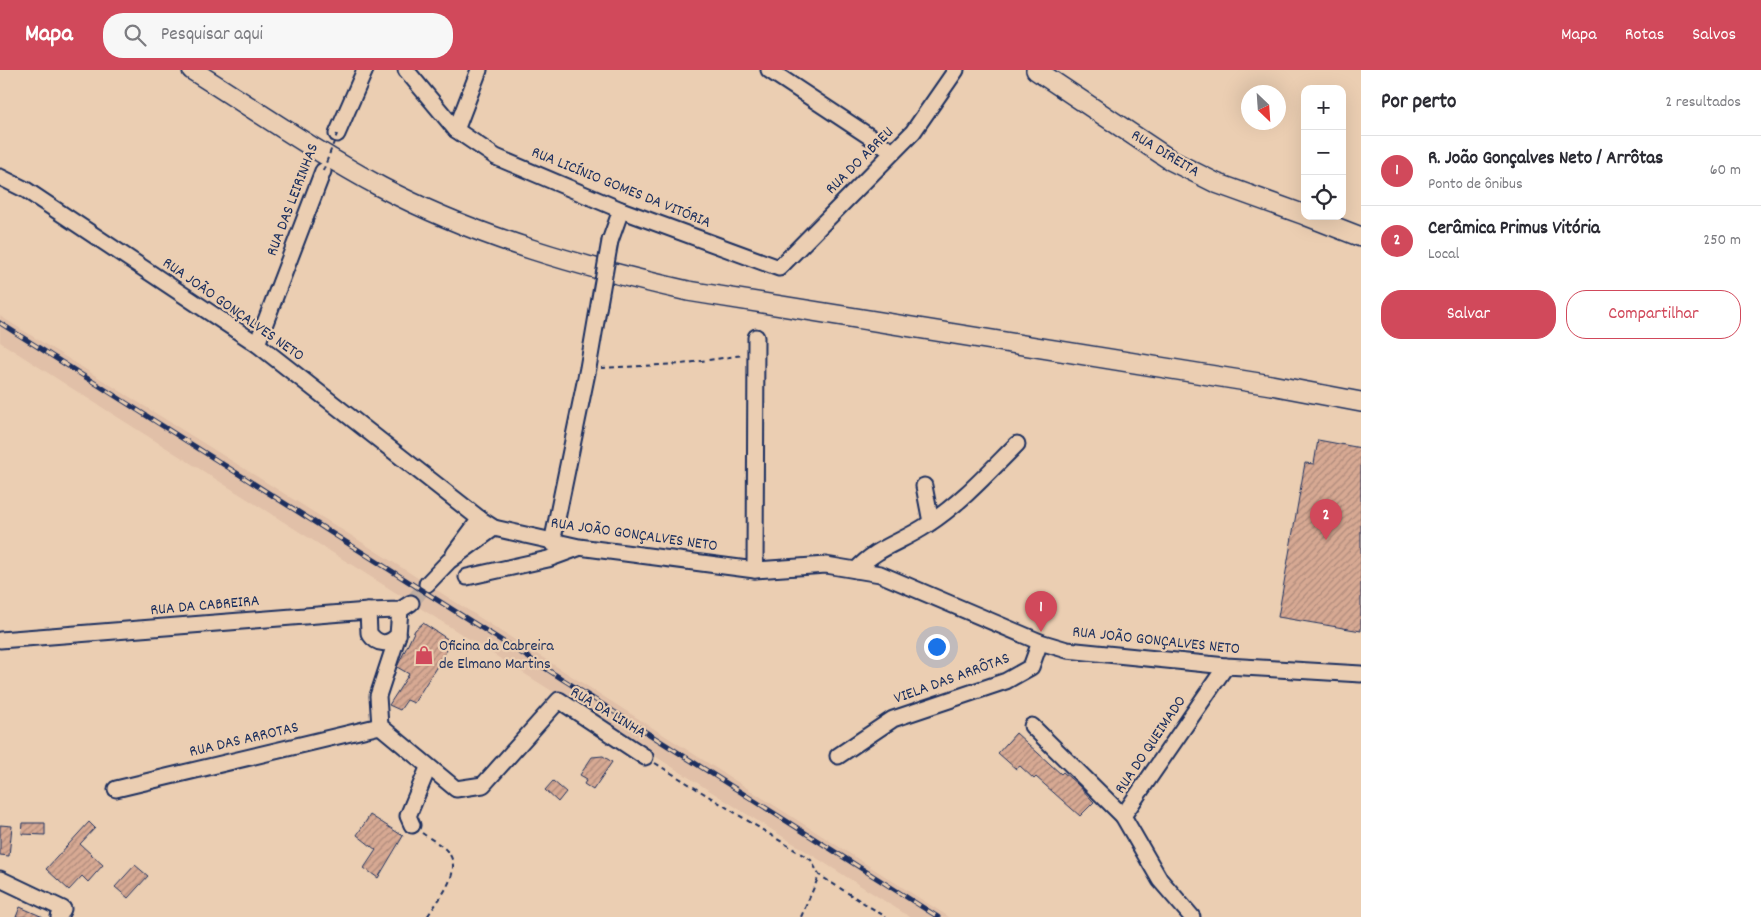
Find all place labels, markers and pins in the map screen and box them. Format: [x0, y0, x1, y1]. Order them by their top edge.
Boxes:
pin: 2 [1310, 499, 1342, 540]
pin: 1 [1025, 591, 1057, 632]
place label: Oficina da Cabreira de Elmano Martins [439, 635, 554, 676]
shop icon: Oficina da Cabreira de Elmano Martins [413, 644, 435, 666]

